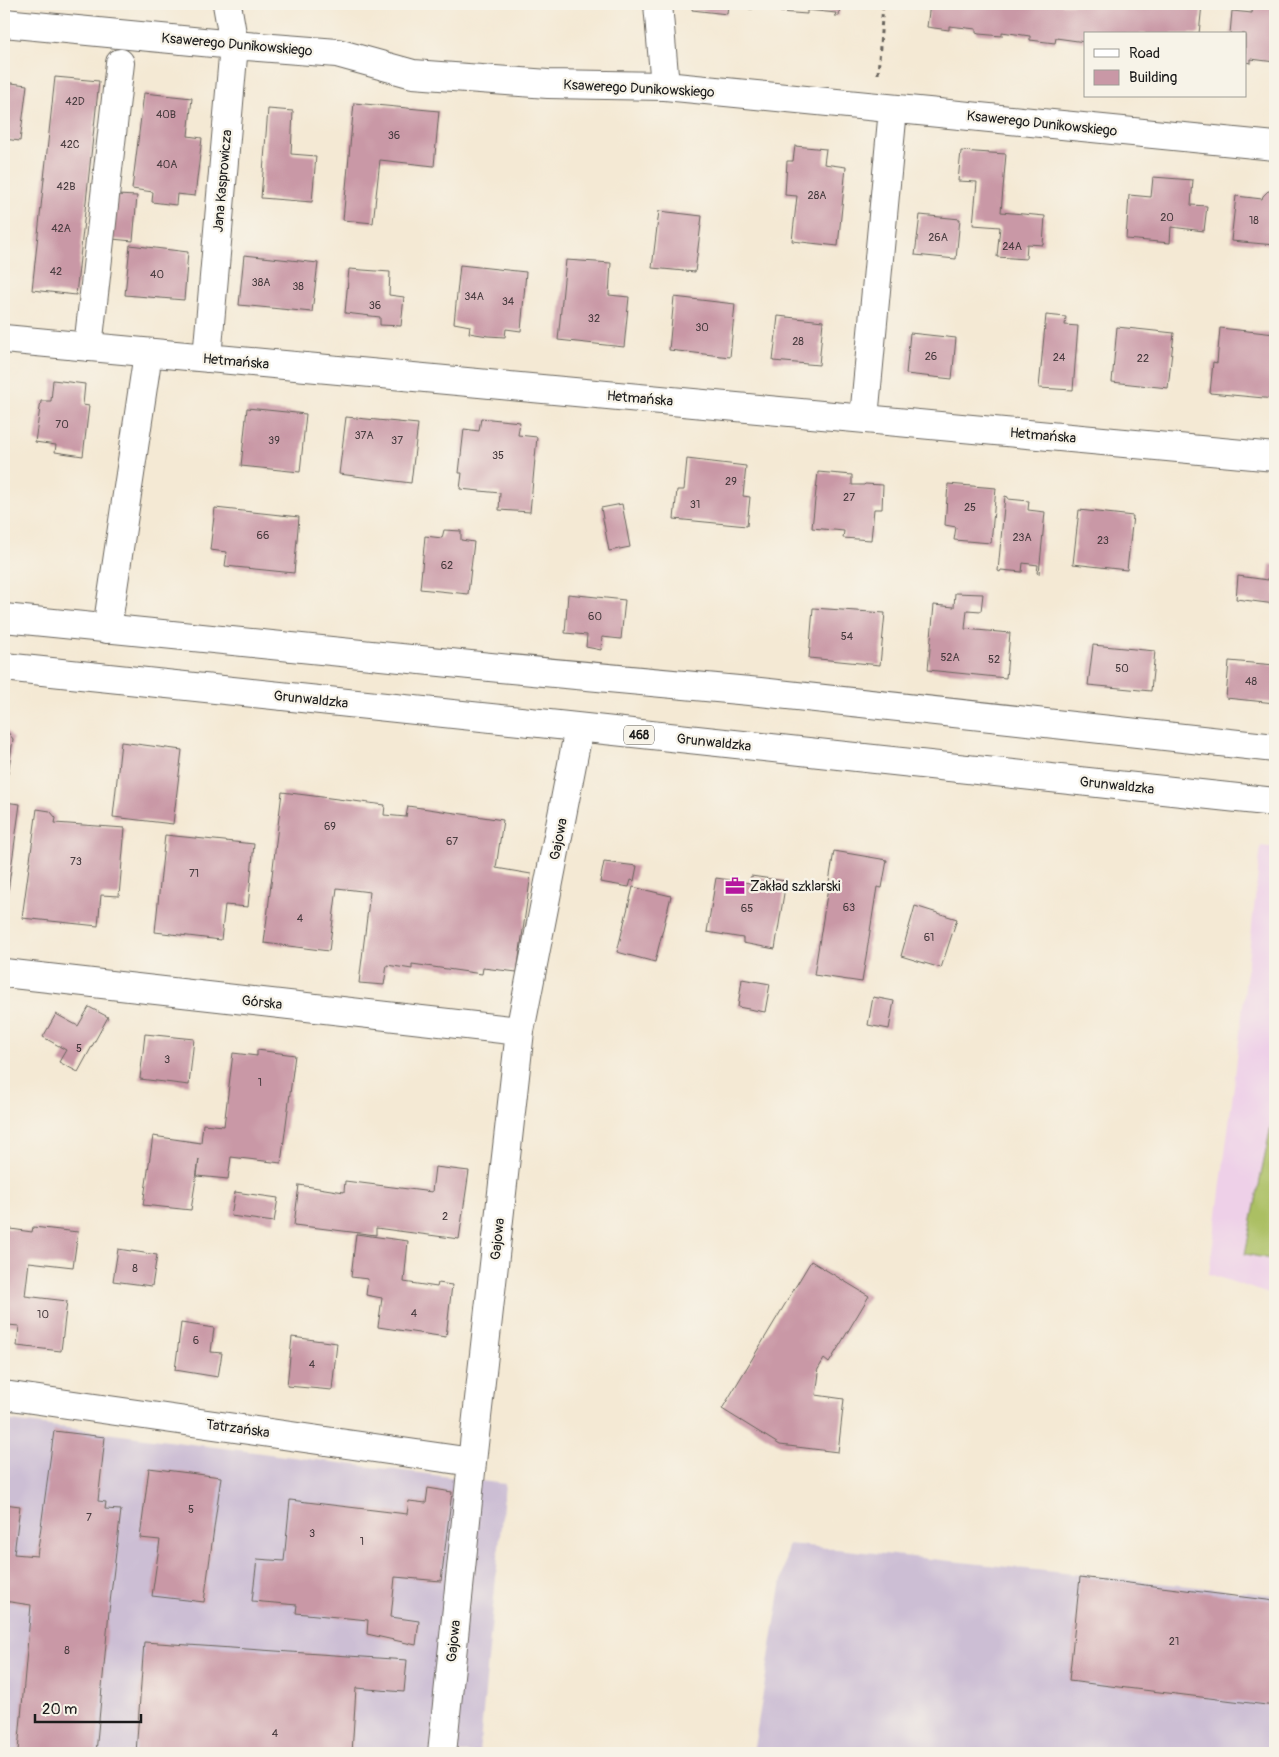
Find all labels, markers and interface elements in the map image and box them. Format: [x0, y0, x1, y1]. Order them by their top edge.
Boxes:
street label: Ksawerego Dunikowskiego [161, 29, 314, 60]
legend [1084, 32, 1246, 98]
text: Road [1129, 44, 1160, 63]
text: Building [1129, 68, 1177, 87]
street label: Ksawerego Dunikowskiego [563, 76, 716, 101]
house number: 42D [65, 95, 85, 108]
street label: Ksawerego Dunikowskiego [966, 107, 1119, 140]
house number: 40B [156, 108, 176, 121]
street label: Jana Kasprowicza [210, 129, 235, 233]
house number: 36 [388, 129, 400, 142]
house number: 42C [60, 138, 80, 151]
house number: 40A [156, 158, 178, 171]
house number: 42B [57, 180, 75, 193]
house number: 28A [808, 189, 826, 202]
house number: 20 [1160, 211, 1174, 224]
house number: 18 [1249, 214, 1259, 227]
house number: 42A [51, 222, 71, 235]
house number: 26A [928, 231, 948, 244]
house number: 24A [1002, 240, 1022, 253]
house number: 42 [50, 265, 62, 278]
house number: 40 [150, 268, 164, 281]
house number: 38A [252, 276, 270, 289]
house number: 38 [292, 280, 304, 293]
house number: 34A [464, 290, 484, 303]
house number: 34 [502, 295, 515, 308]
house number: 36 [369, 299, 381, 312]
house number: 32 [588, 312, 600, 325]
house number: 30 [695, 321, 709, 334]
house number: 28 [792, 335, 804, 348]
street label: Hetmańska [202, 350, 270, 373]
house number: 26 [925, 350, 937, 363]
house number: 24 [1053, 351, 1066, 364]
house number: 22 [1137, 352, 1149, 365]
street label: Hetmańska [606, 387, 674, 410]
house number: 70 [55, 418, 69, 431]
street label: Hetmańska [1009, 424, 1077, 447]
house number: 37A [354, 429, 374, 442]
house number: 39 [268, 434, 280, 447]
house number: 37 [391, 434, 403, 447]
house number: 35 [492, 449, 504, 462]
house number: 29 [725, 475, 737, 488]
house number: 27 [843, 491, 855, 504]
house number: 31 [690, 498, 700, 511]
house number: 25 [964, 501, 976, 514]
house number: 66 [257, 529, 269, 542]
house number: 23A [1012, 531, 1032, 544]
house number: 23 [1097, 534, 1109, 547]
house number: 62 [441, 559, 453, 572]
house number: 60 [588, 610, 602, 623]
house number: 54 [841, 630, 854, 643]
house number: 52A [940, 651, 960, 664]
house number: 52 [988, 653, 1000, 666]
house number: 50 [1115, 662, 1129, 675]
house number: 48 [1245, 675, 1257, 688]
street label: Grunwaldzka [273, 687, 349, 712]
road number: 468 [624, 726, 654, 744]
street label: Grunwaldzka [676, 730, 752, 755]
street label: Grunwaldzka [1079, 773, 1155, 798]
street label: Gajowa [546, 817, 571, 862]
house number: 69 [324, 820, 336, 833]
house number: 67 [446, 835, 458, 848]
house number: 73 [70, 855, 82, 868]
house number: 71 [189, 867, 199, 880]
office icon: Zakład szklarski [724, 875, 746, 897]
place label: Zakład szklarski [750, 878, 841, 895]
house number: 63 [843, 901, 855, 914]
house number: 65 [741, 902, 753, 915]
house number: 4 [297, 912, 304, 925]
house number: 61 [924, 931, 934, 944]
street label: Górska [241, 992, 283, 1013]
house number: 5 [76, 1042, 82, 1055]
house number: 3 [164, 1053, 170, 1066]
house number: 1 [258, 1076, 262, 1089]
house number: 2 [442, 1210, 448, 1223]
street label: Gajowa [487, 1217, 508, 1261]
house number: 8 [132, 1262, 138, 1275]
house number: 4 [411, 1307, 418, 1320]
house number: 10 [37, 1308, 49, 1321]
house number: 6 [193, 1334, 199, 1347]
house number: 4 [309, 1358, 316, 1371]
street label: Tatrzańska [205, 1416, 271, 1441]
house number: 5 [188, 1503, 194, 1516]
house number: 7 [86, 1511, 92, 1524]
house number: 3 [309, 1527, 315, 1540]
house number: 1 [360, 1535, 364, 1548]
street label: Gajowa [443, 1619, 464, 1663]
house number: 21 [1169, 1635, 1179, 1648]
house number: 8 [64, 1644, 70, 1657]
scale bar [35, 1692, 141, 1724]
text: 20 m [42, 1700, 77, 1719]
house number: 4 [272, 1727, 279, 1740]

